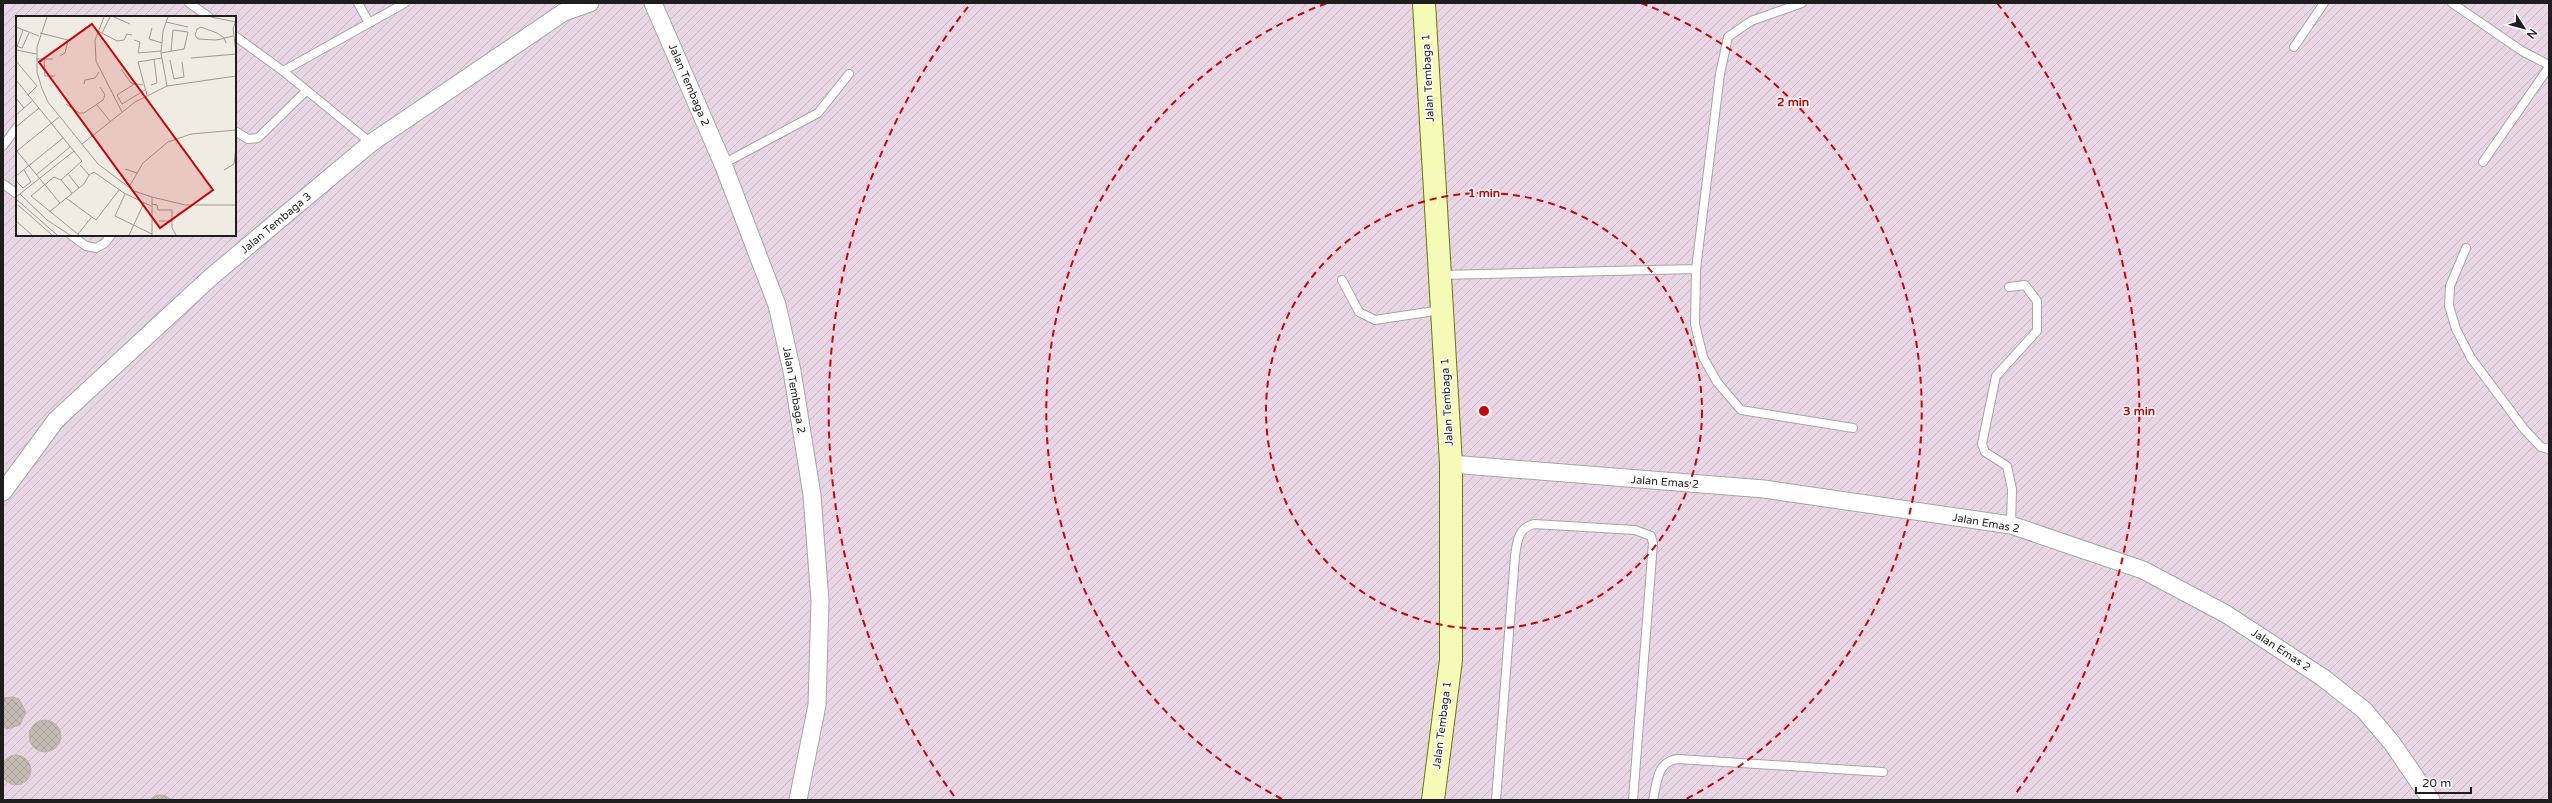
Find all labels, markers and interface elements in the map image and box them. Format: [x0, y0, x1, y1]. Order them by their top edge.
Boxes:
north arrow [2504, 8, 2544, 48]
inset map [16, 16, 236, 236]
text: N [2524, 26, 2540, 41]
street label: Jalan Tembaga 1 [1419, 34, 1437, 122]
street label: Jalan Tembaga 2 [666, 42, 712, 128]
text: 2 min [1777, 95, 1809, 109]
text: 1 min [1468, 186, 1500, 200]
street label: Jalan Tembaga 3 [238, 190, 314, 256]
street label: Jalan Tembaga 2 [780, 345, 808, 435]
street label: Jalan Tembaga 1 [1438, 358, 1456, 446]
centre of rings [1477, 404, 1491, 418]
text: 3 min [2123, 404, 2155, 418]
street label: Jalan Emas 2 [1631, 473, 1699, 491]
street label: Jalan Emas 2 [1951, 511, 2021, 535]
street label: Jalan Emas 2 [2249, 626, 2313, 674]
street label: Jalan Tembaga 1 [1430, 680, 1454, 770]
scale bar [2416, 769, 2471, 795]
text: 20 m [2422, 776, 2451, 790]

